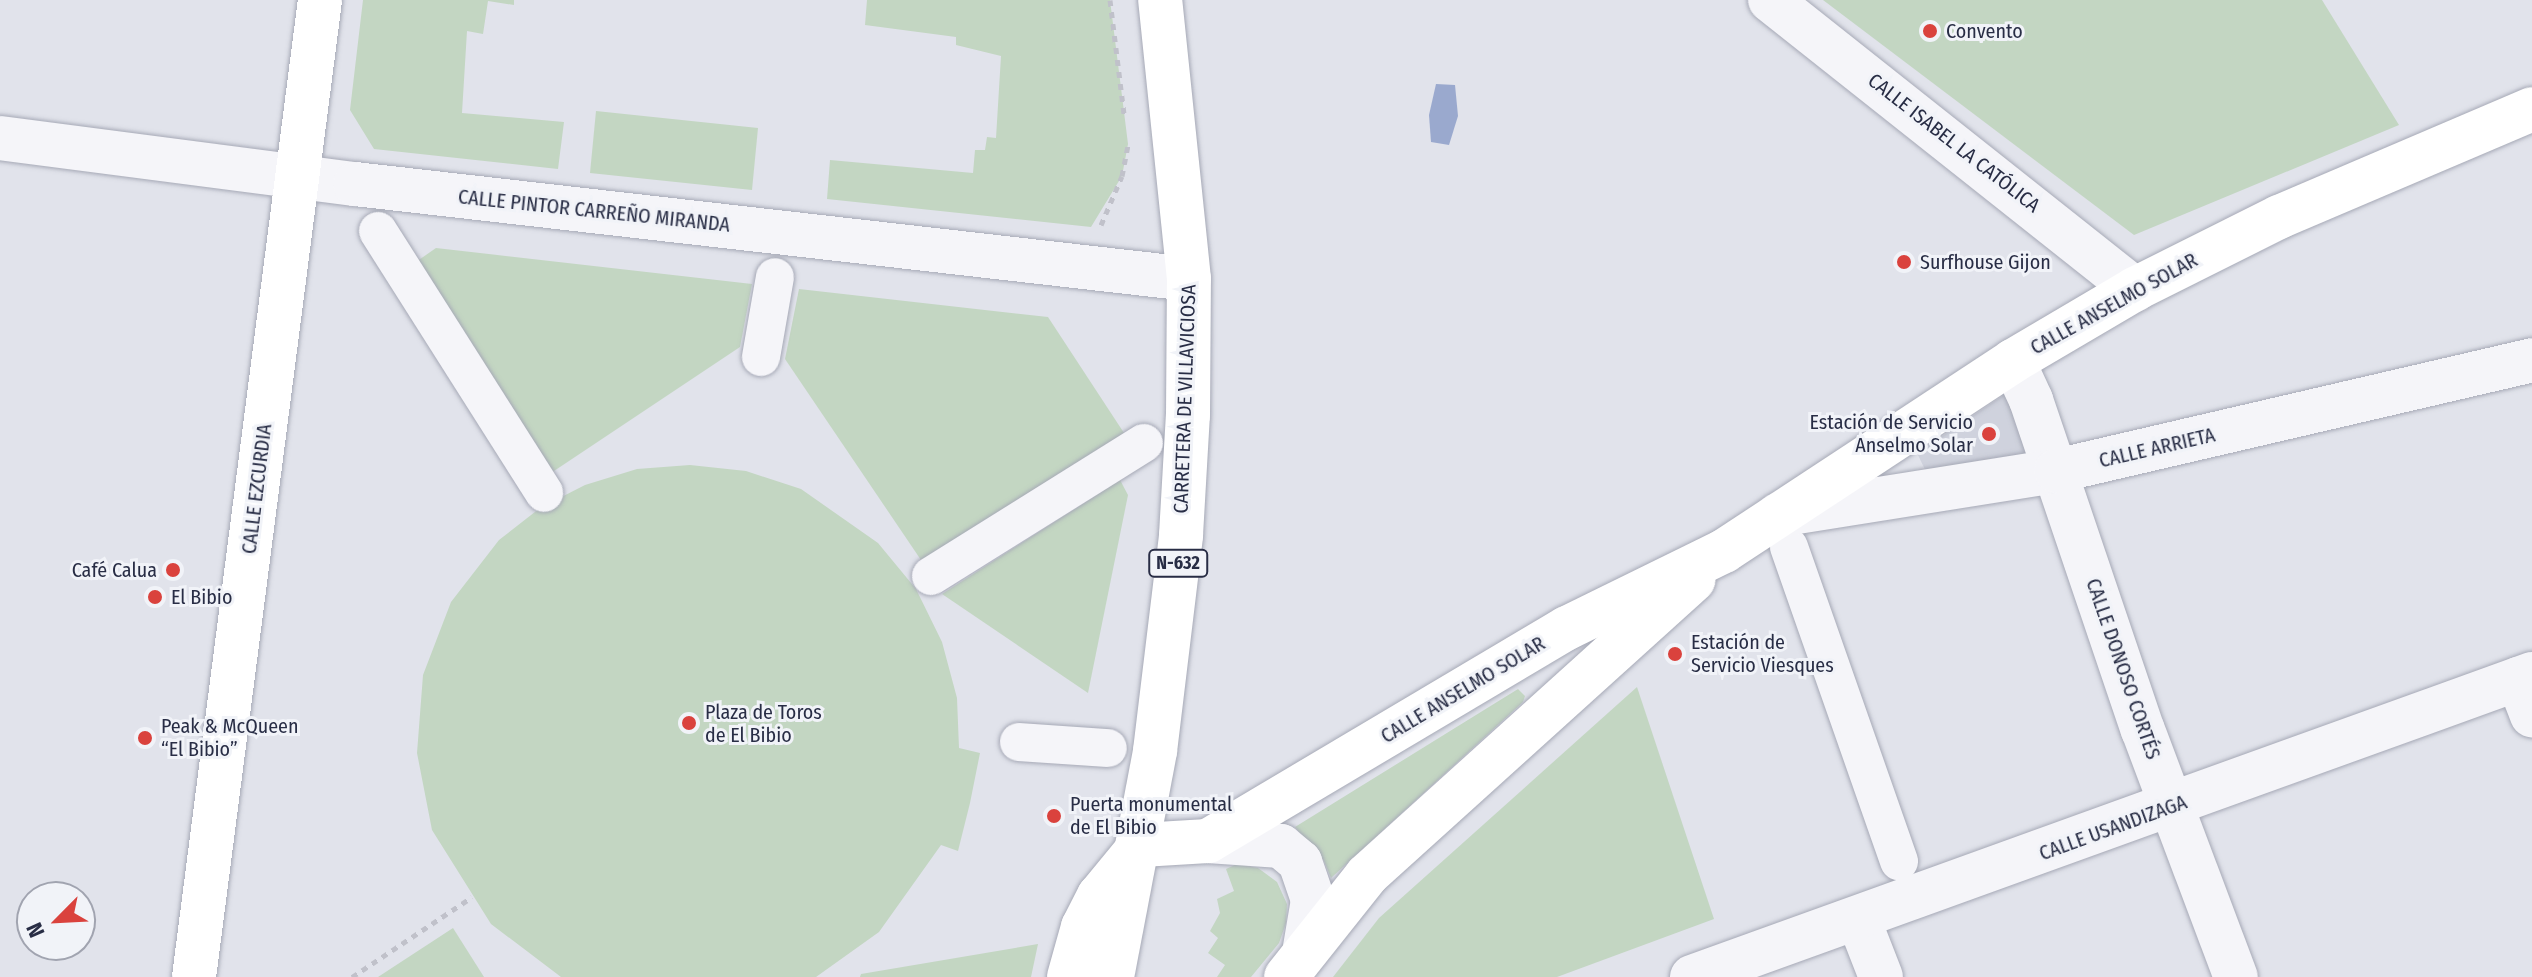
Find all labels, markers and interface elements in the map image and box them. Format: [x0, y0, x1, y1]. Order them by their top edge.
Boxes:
place label: Convento [1946, 19, 2023, 43]
marker: Convento [1921, 22, 1939, 40]
street label: CALLE ISABEL LA CATÓLICA [1863, 68, 2045, 218]
street label: CALLE PINTOR CARREÑO MIRANDA [457, 185, 731, 237]
street label: CALLE ANSELMO SOLAR [2026, 248, 2202, 360]
place label: Surfhouse Gijon [1920, 250, 2051, 274]
marker: Surfhouse Gijon [1895, 253, 1913, 271]
street label: CARRETERA DE VILLAVICIOSA [1169, 284, 1201, 514]
place label: Estación de Servicio Anselmo Solar [1809, 410, 1973, 457]
street label: CALLE EZCURDIA [237, 423, 277, 555]
street label: CALLE ARRIETA [2097, 423, 2217, 473]
marker: Estación de Servicio Anselmo Solar [1980, 425, 1998, 443]
road number: N-632 [1148, 549, 1208, 577]
place label: Café Calua [72, 558, 157, 582]
marker: Café Calua [164, 561, 182, 579]
street label: CALLE DONOSO CORTÉS [2081, 575, 2165, 763]
place label: El Bibio [171, 585, 232, 609]
marker: El Bibio [146, 588, 164, 606]
place label: Estación de Servicio Viesques [1691, 630, 1834, 677]
street label: CALLE ANSELMO SOLAR [1377, 632, 1549, 748]
marker: Estación de Servicio Viesques [1666, 645, 1684, 663]
place label: Plaza de Toros de El Bibio [705, 700, 822, 747]
place label: Peak & McQueen “El Bibio” [161, 714, 298, 761]
marker: Plaza de Toros de El Bibio [680, 714, 698, 732]
marker: Peak & McQueen “El Bibio” [136, 729, 154, 747]
street label: CALLE USANDIZAGA [2036, 790, 2190, 866]
place label: Puerta monumental de El Bibio [1070, 792, 1232, 839]
marker: Puerta monumental de El Bibio [1045, 807, 1063, 825]
north arrow [16, 881, 96, 961]
text: N [20, 919, 50, 942]

